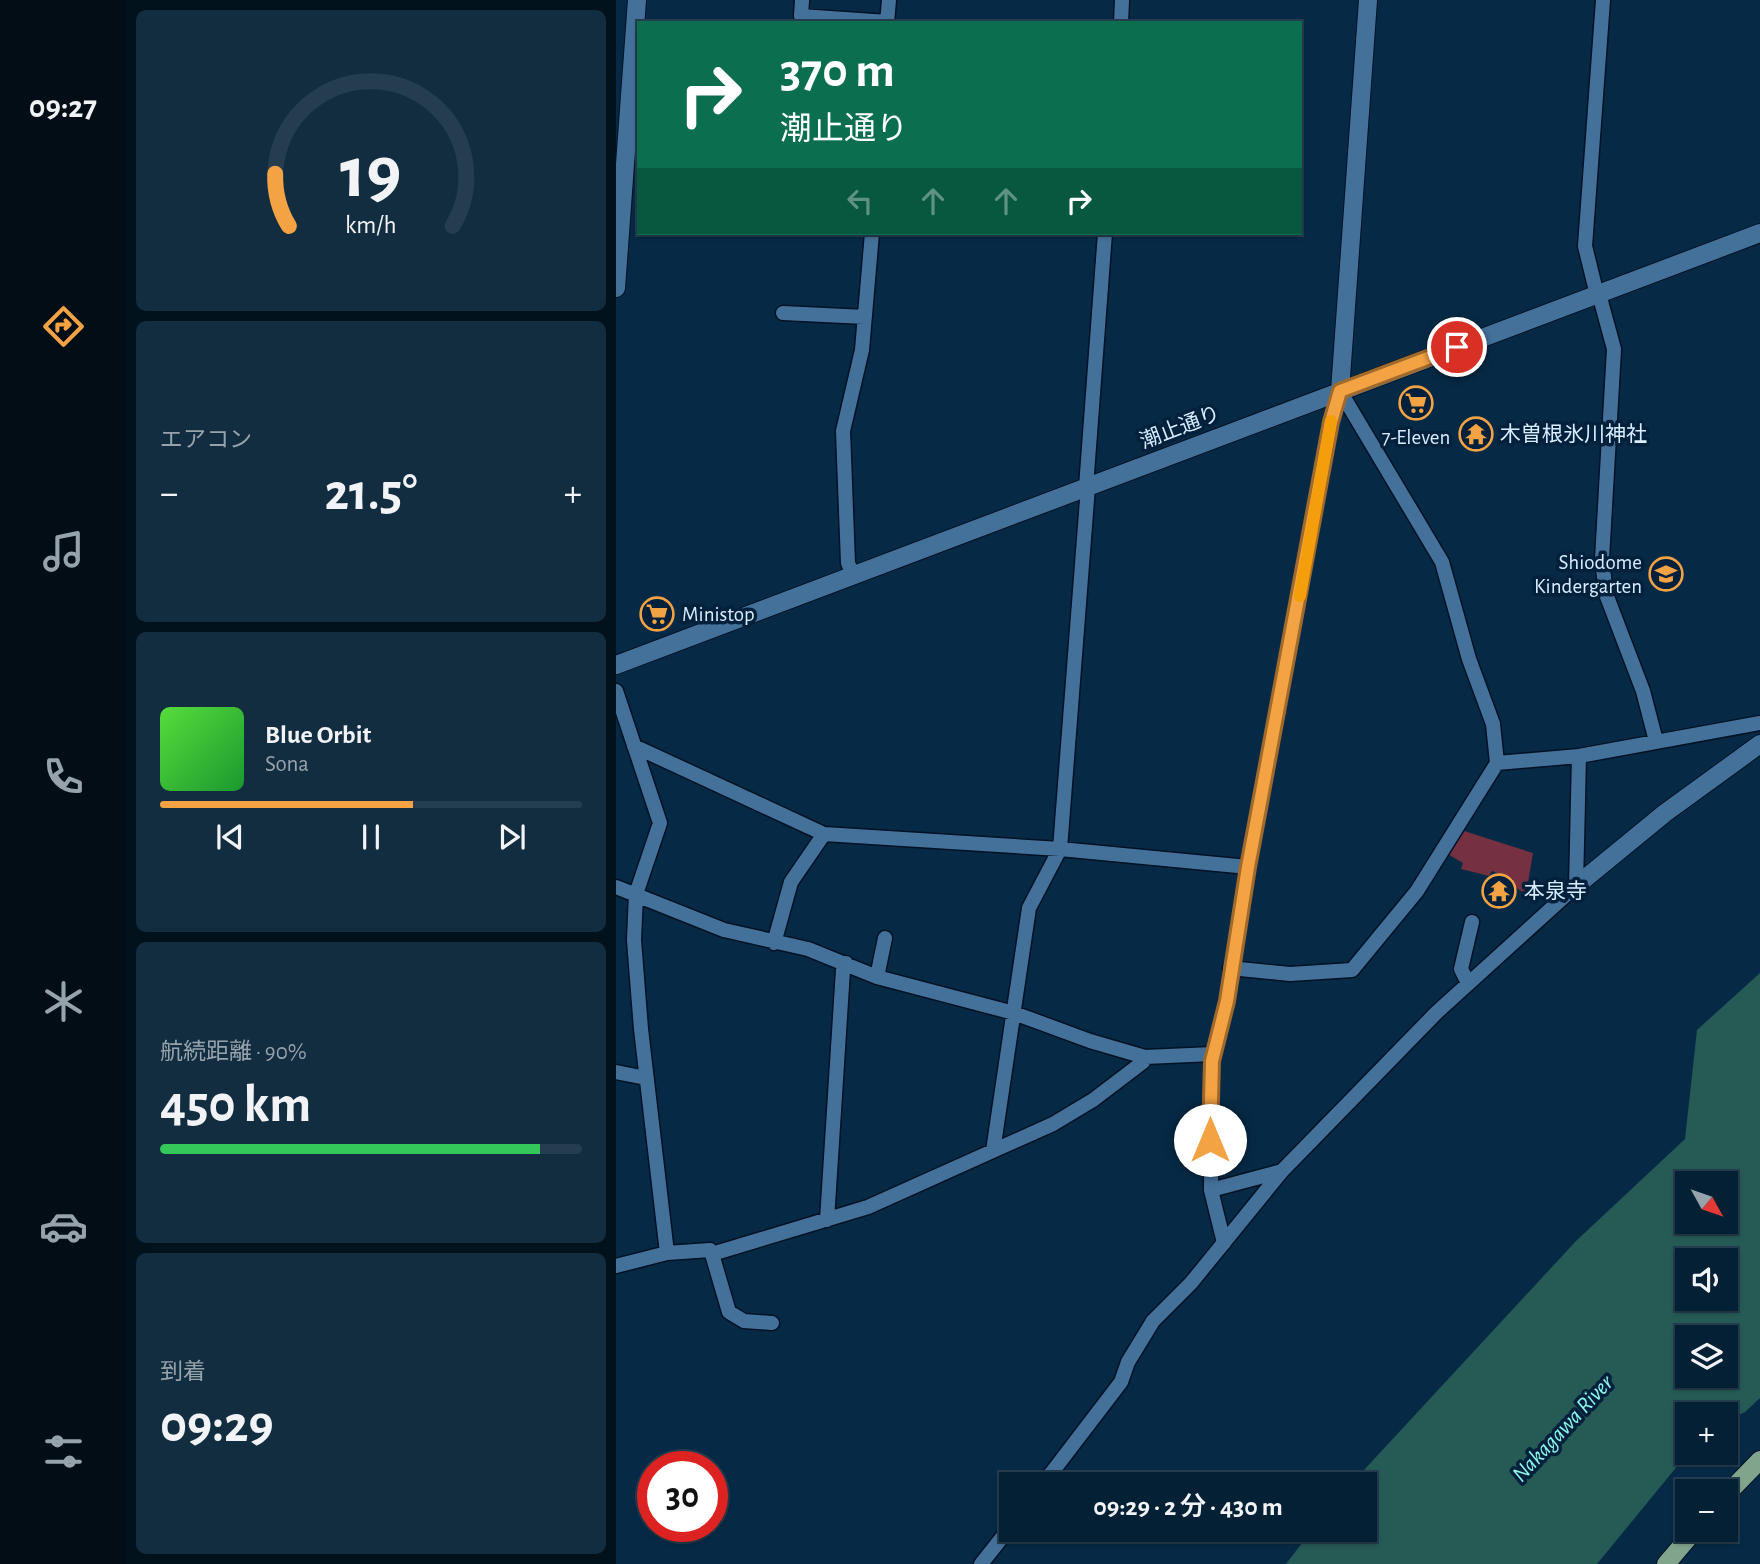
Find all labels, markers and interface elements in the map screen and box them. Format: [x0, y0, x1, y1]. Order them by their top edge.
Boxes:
text: 370 m [780, 47, 895, 96]
icon: right [665, 49, 756, 140]
text: 09:27 [29, 91, 97, 123]
text: 潮止通り [780, 113, 908, 145]
text: 19 [340, 139, 402, 212]
icon: left [841, 182, 879, 220]
icon: ahead [914, 182, 952, 220]
icon: ahead [987, 182, 1025, 220]
icon: right [1060, 182, 1098, 220]
text: km/h [345, 213, 397, 238]
icon: directions [39, 302, 88, 351]
pin [1427, 317, 1487, 377]
icon: arrive [1438, 328, 1476, 366]
supermarket icon: 7-Eleven [1397, 384, 1435, 422]
street label: 潮止通り [1137, 402, 1223, 452]
temple icon: 木曽根氷川神社 [1457, 415, 1495, 453]
place label: 木曽根氷川神社 [1500, 423, 1647, 445]
place label: 7-Eleven [1382, 427, 1450, 448]
text: エアコン [160, 429, 252, 452]
text: 21.5° [325, 467, 417, 519]
text: − [160, 475, 178, 513]
text: + [564, 475, 582, 513]
icon: music [39, 527, 88, 576]
place label: Shiodome Kindergarten [1534, 552, 1642, 597]
school or university icon: Shiodome Kindergarten [1647, 555, 1685, 593]
supermarket icon: Ministop [638, 595, 676, 633]
place label: Ministop [682, 604, 755, 625]
text: Blue Orbit [265, 722, 371, 748]
icon: phone [39, 752, 88, 801]
text: Sona [265, 753, 309, 776]
icon: previous [211, 818, 249, 856]
icon: pause [352, 818, 390, 856]
icon: next [493, 818, 531, 856]
temple icon: 本泉寺 [1480, 872, 1518, 910]
place label: 本泉寺 [1524, 880, 1587, 902]
icon: climate [39, 977, 88, 1026]
text: 航続距離 · 90% [160, 1041, 307, 1064]
text: 450 km [160, 1079, 311, 1131]
position arrow [1173, 1103, 1247, 1177]
north arrow [1675, 1171, 1738, 1234]
map controls [1675, 1171, 1738, 1542]
icon: car [39, 1202, 88, 1251]
button: sound [1675, 1248, 1738, 1311]
button: layers [1675, 1325, 1738, 1388]
text: 到着 [160, 1361, 206, 1384]
water label: Nakagawa River [1508, 1371, 1618, 1487]
text: 09:29 [160, 1399, 274, 1451]
button: + [1675, 1402, 1738, 1465]
icon: filters [39, 1427, 88, 1476]
speed limit sign: 30 [637, 1451, 728, 1542]
button: − [1675, 1479, 1738, 1542]
text: 09:29 · 2 分 · 430 m [1093, 1494, 1283, 1520]

